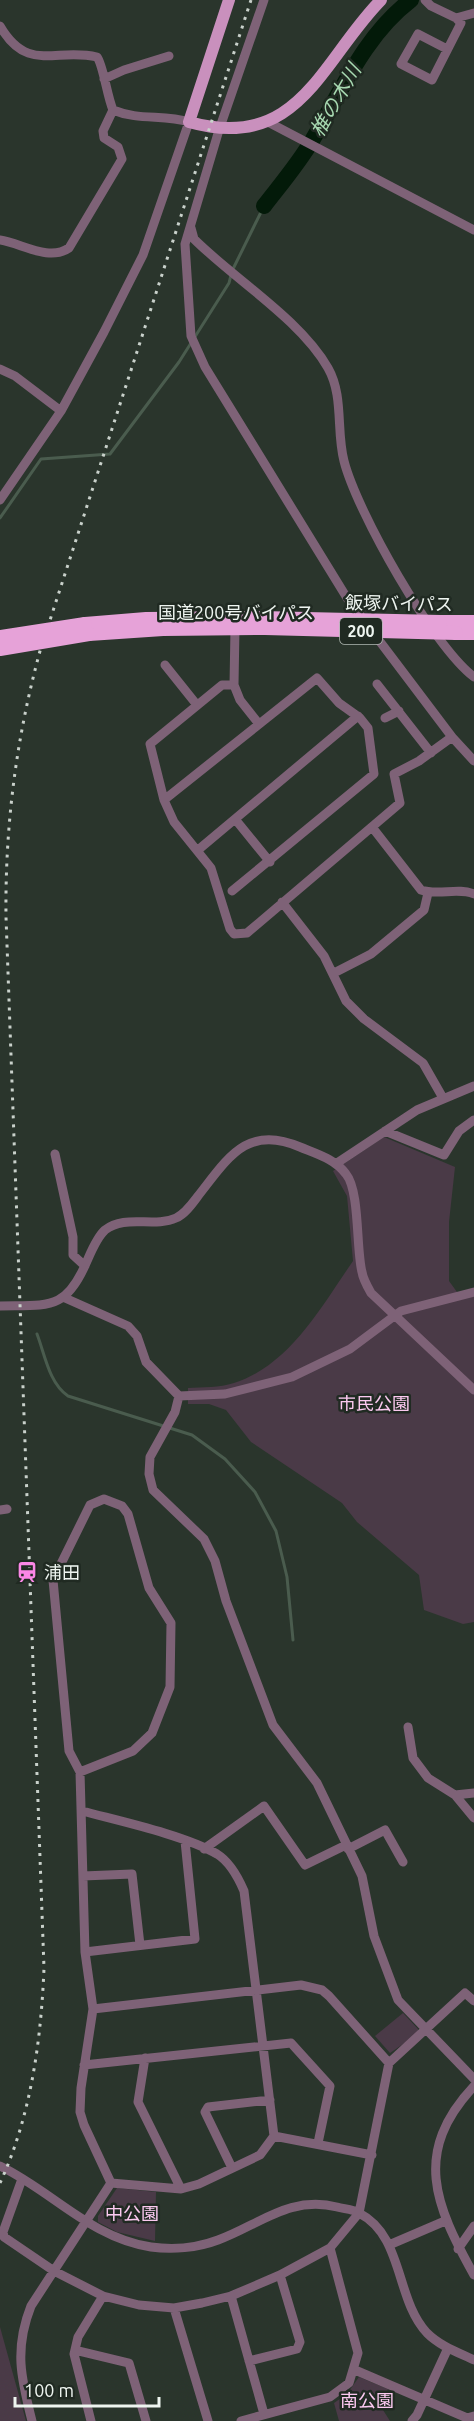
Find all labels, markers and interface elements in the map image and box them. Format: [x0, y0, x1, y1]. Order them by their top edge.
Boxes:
water label: 椎の木川 [305, 58, 366, 140]
street label: 飯塚バイパス [345, 592, 453, 614]
street label: 国道200号バイパス [158, 602, 314, 622]
road number: 200 [340, 618, 382, 644]
park label: 市民公園 [338, 1393, 410, 1413]
station icon: 浦田 [15, 1560, 39, 1584]
place label: 浦田 [44, 1562, 80, 1582]
park label: 中公園 [105, 2203, 159, 2223]
scale bar [15, 2370, 159, 2408]
text: 100 m [24, 2380, 74, 2400]
park label: 南公園 [340, 2390, 394, 2410]

